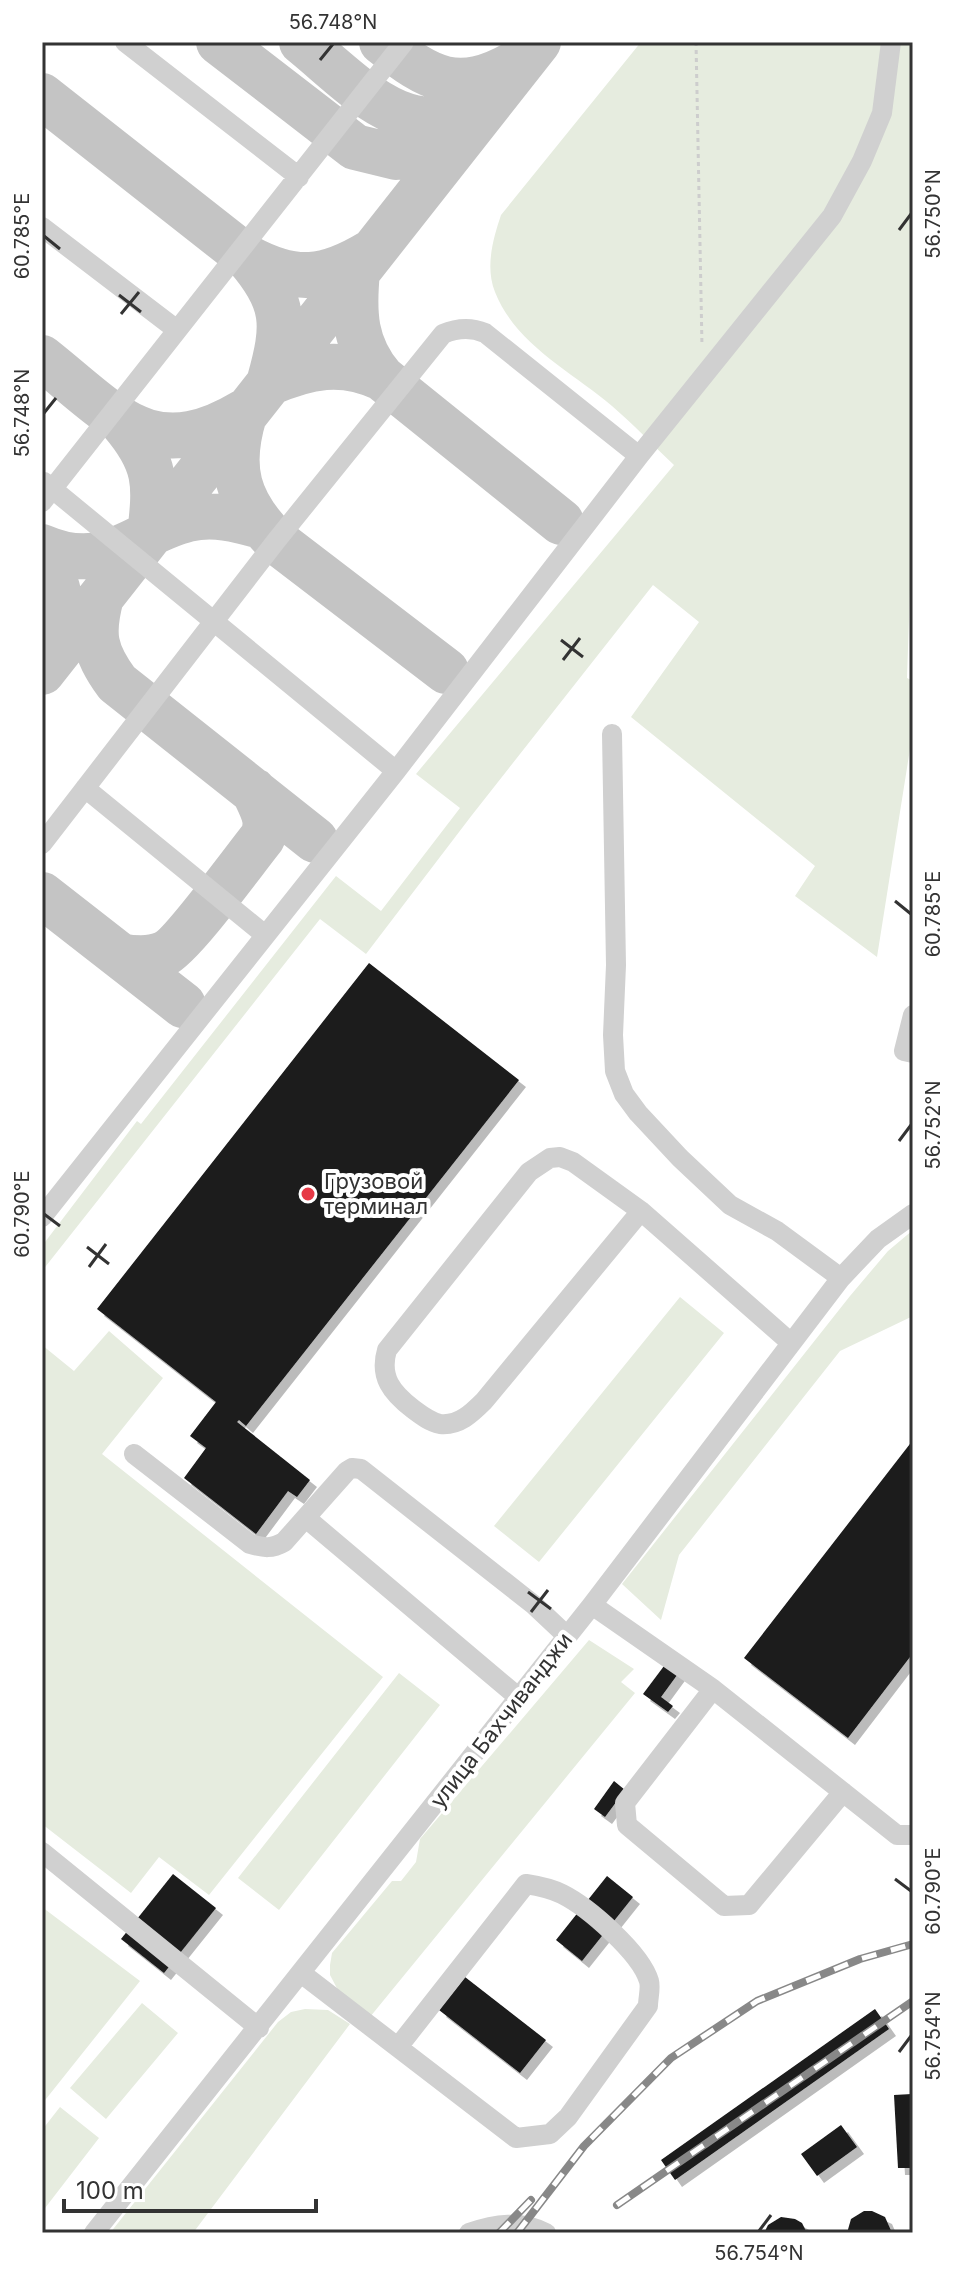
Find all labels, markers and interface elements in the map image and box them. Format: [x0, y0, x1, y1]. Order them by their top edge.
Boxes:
text: 56.748°N [289, 10, 377, 34]
text: 56.750°N [921, 169, 945, 259]
text: 60.785°E [10, 193, 34, 279]
text: 56.748°N [10, 369, 34, 457]
text: 60.785°E [921, 871, 945, 957]
text: 56.752°N [921, 1080, 945, 1170]
place label: Грузовой терминал [324, 1168, 428, 1219]
text: 60.790°E [10, 1170, 34, 1258]
marker: Грузовой терминал [299, 1185, 317, 1203]
street label: улица Бахчиванджи [424, 1627, 578, 1813]
text: 60.790°E [921, 1847, 945, 1935]
text: 56.754°N [921, 1991, 945, 2081]
scale bar [64, 2163, 316, 2213]
text: 100 m [76, 2176, 144, 2205]
text: 56.754°N [714, 2241, 804, 2265]

